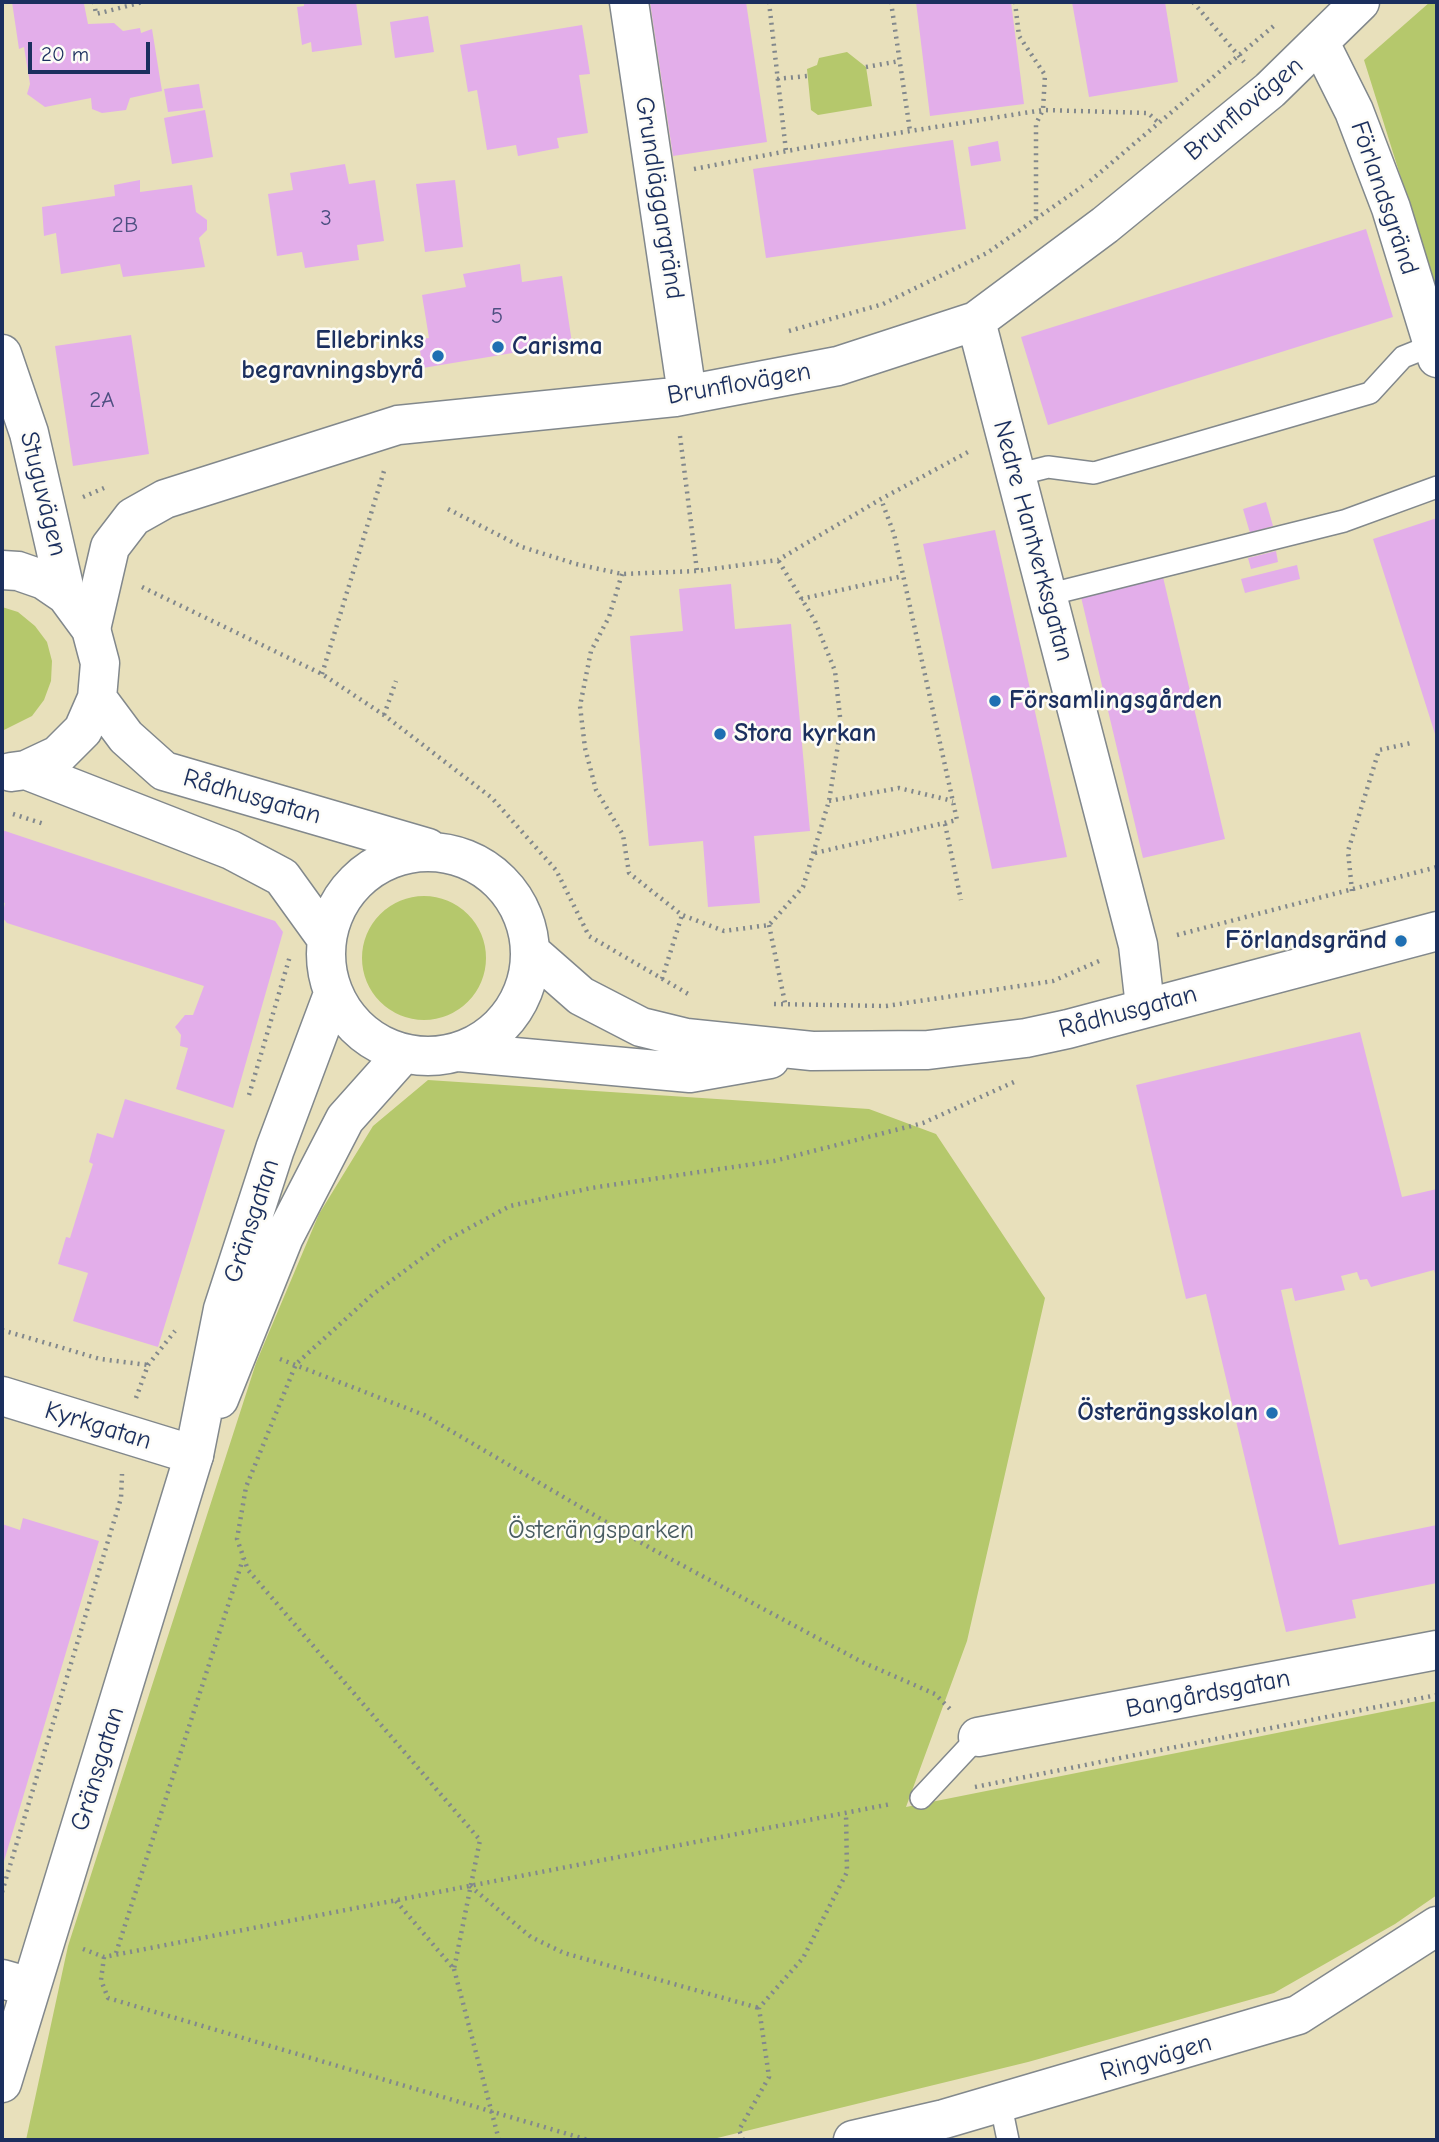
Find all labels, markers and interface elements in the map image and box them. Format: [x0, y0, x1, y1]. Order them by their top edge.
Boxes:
scale bar [32, 28, 154, 72]
text: 20 m [41, 42, 89, 66]
street label: Brunflovägen [1178, 50, 1310, 168]
street label: Grundläggargränd [628, 94, 690, 302]
street label: Förlandsgränd [1343, 117, 1425, 279]
house number: 3 [320, 204, 332, 232]
house number: 2B [112, 211, 138, 239]
house number: 5 [491, 302, 503, 330]
place label: Ellebrinks begravningsbyrå [241, 325, 424, 386]
place label: Carisma [512, 331, 603, 363]
marker: Carisma [490, 339, 506, 355]
marker: Ellebrinks begravningsbyrå [430, 348, 446, 364]
street label: Brunflovägen [665, 356, 813, 412]
house number: 2A [89, 386, 115, 414]
street label: Nedre Hantverksgatan [986, 417, 1080, 665]
street label: Stuguvägen [12, 429, 74, 559]
place label: Församlingsgården [1009, 685, 1222, 717]
marker: Församlingsgården [987, 693, 1003, 709]
place label: Stora kyrkan [734, 718, 876, 750]
marker: Stora kyrkan [712, 726, 728, 742]
street label: Rådhusgatan [179, 762, 325, 832]
place label: Förlandsgränd [1225, 925, 1387, 957]
marker: Förlandsgränd [1393, 933, 1409, 949]
street label: Rådhusgatan [1055, 979, 1201, 1045]
street label: Gränsgatan [217, 1155, 287, 1287]
street label: Kyrkgatan [41, 1395, 155, 1457]
place label: Österängsskolan [1077, 1397, 1258, 1429]
marker: Österängsskolan [1264, 1405, 1280, 1421]
park label: Österängsparken [508, 1515, 694, 1547]
street label: Bangårdsgatan [1123, 1663, 1293, 1725]
street label: Gränsgatan [64, 1703, 132, 1835]
street label: Ringvägen [1097, 2027, 1215, 2089]

